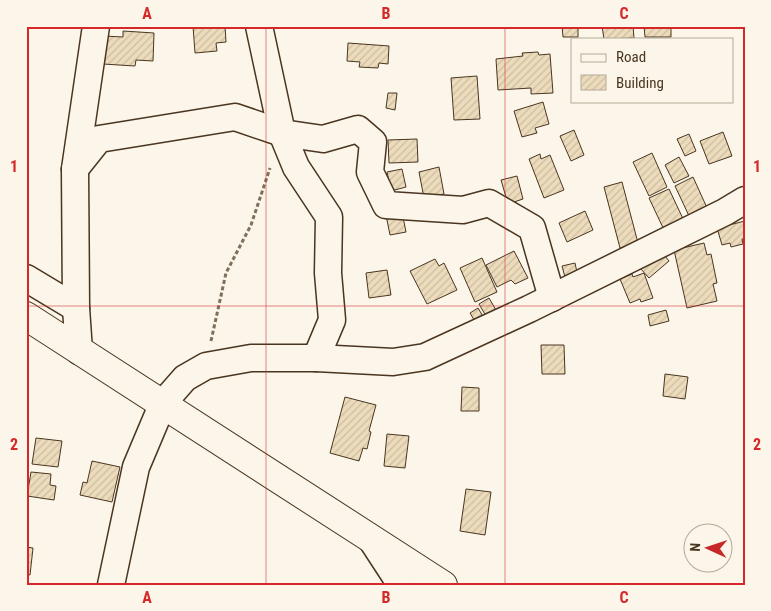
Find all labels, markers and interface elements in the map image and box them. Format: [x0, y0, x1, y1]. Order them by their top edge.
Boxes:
text: A [142, 4, 152, 23]
text: B [382, 4, 391, 23]
text: C [619, 4, 629, 23]
legend [571, 38, 734, 102]
text: Road [616, 48, 646, 66]
text: Building [616, 74, 664, 92]
text: 1 [10, 157, 18, 176]
text: 1 [753, 157, 761, 176]
text: 2 [10, 435, 18, 454]
text: 2 [753, 435, 761, 454]
north arrow [684, 524, 734, 574]
text: N [687, 543, 703, 552]
text: A [142, 588, 152, 607]
text: B [382, 588, 391, 607]
text: C [619, 588, 629, 607]

